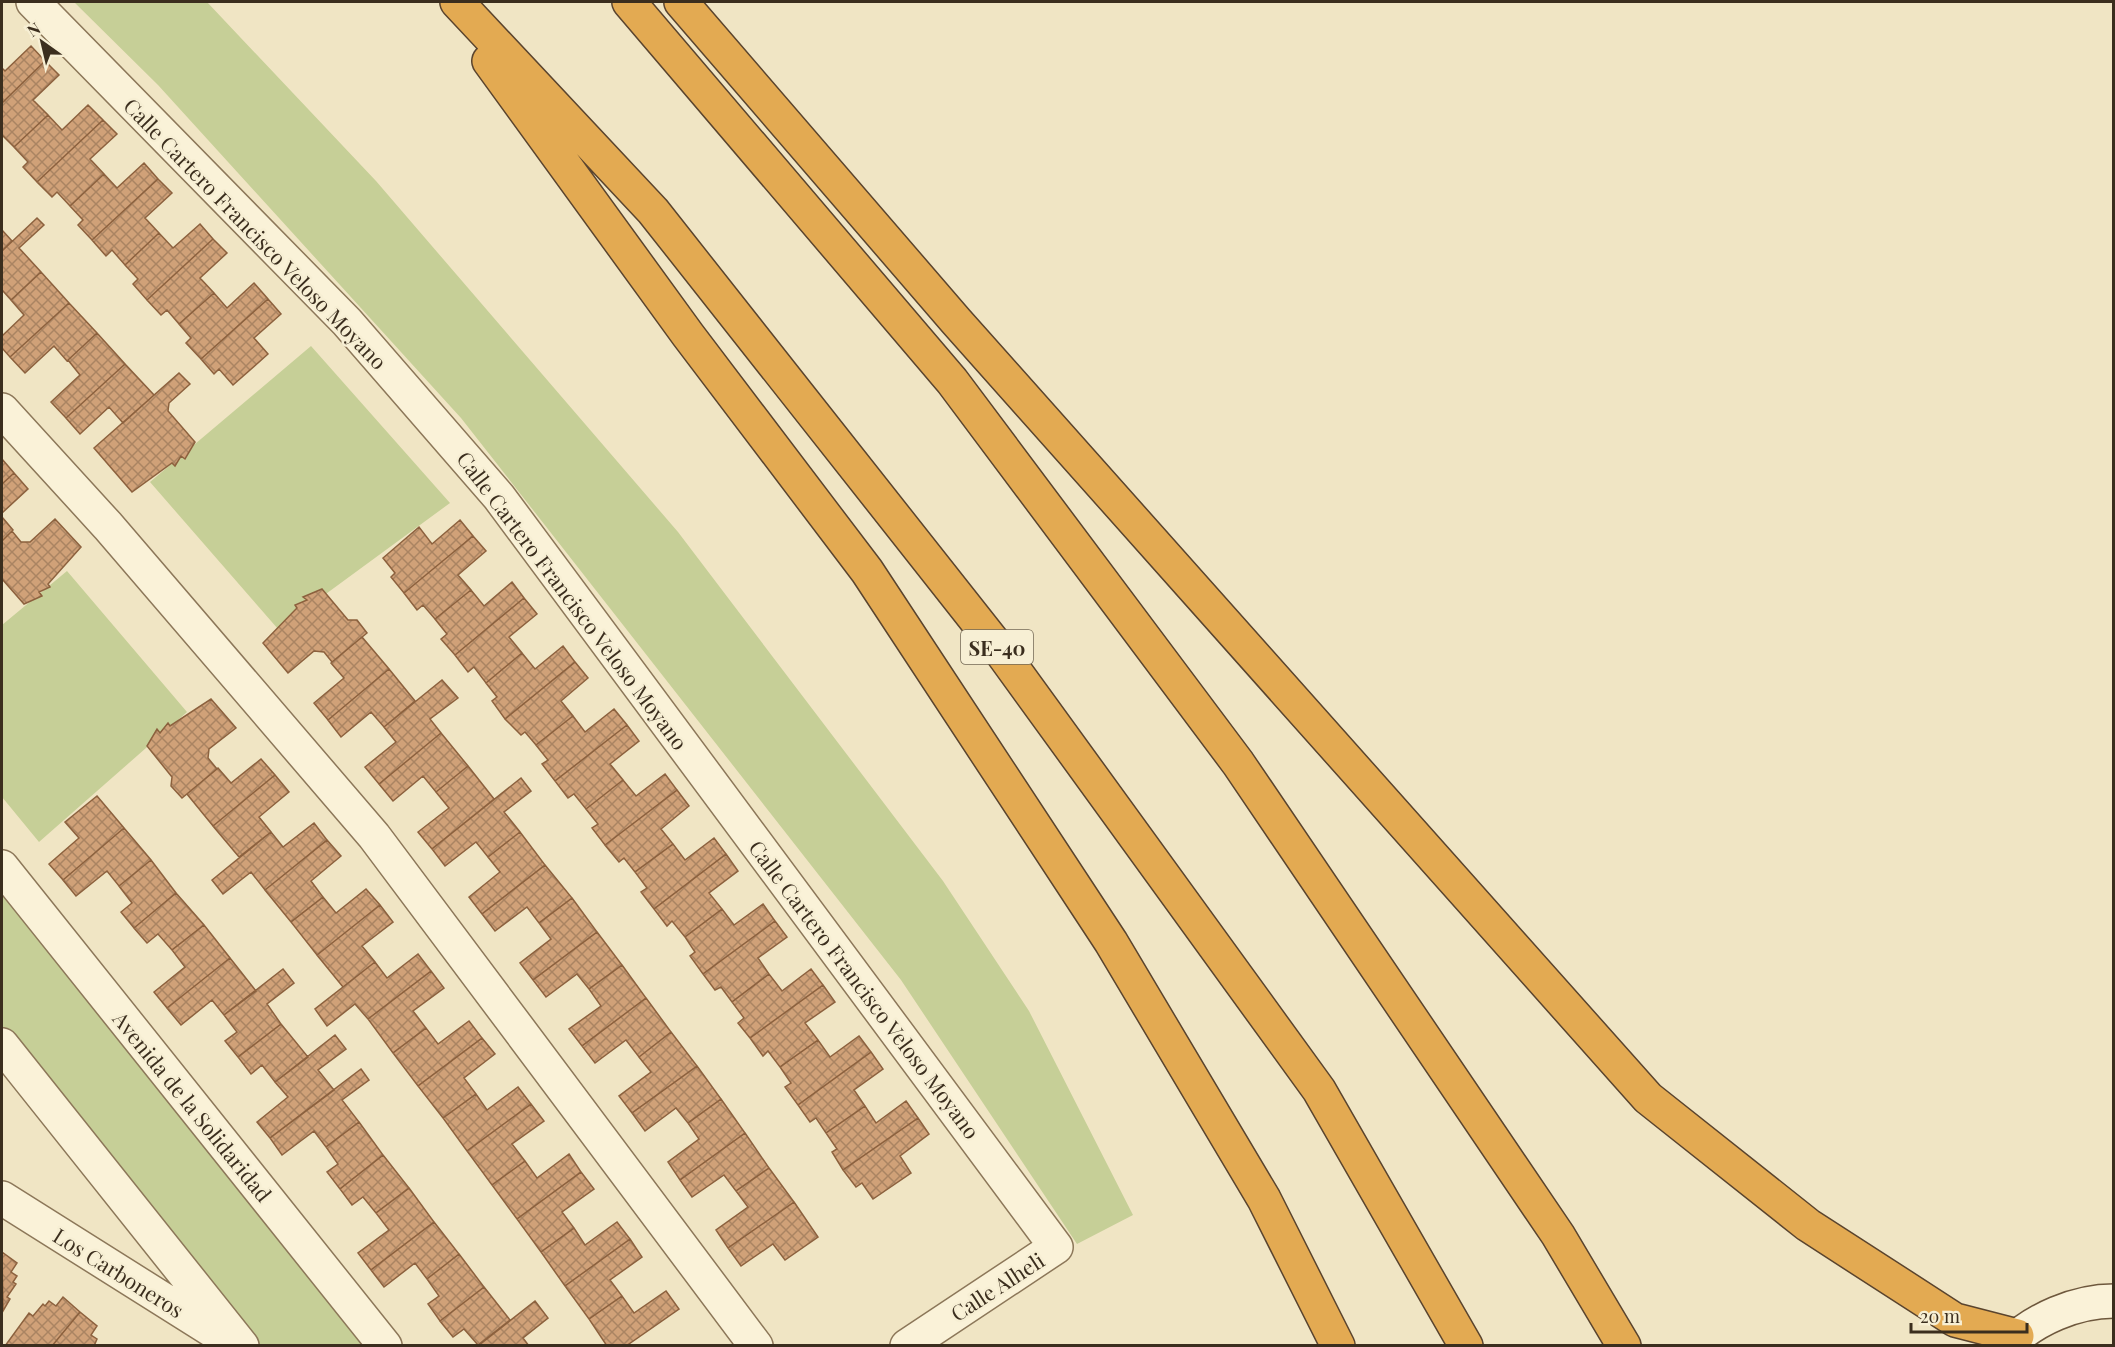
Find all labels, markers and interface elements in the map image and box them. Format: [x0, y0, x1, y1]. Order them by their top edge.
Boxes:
north arrow [12, 12, 72, 72]
text: N [23, 17, 44, 41]
street label: Calle Cartero Francisco Veloso Moyano [118, 91, 394, 375]
street label: Calle Cartero Francisco Veloso Moyano [451, 445, 695, 755]
road number: SE-40 [961, 630, 1033, 664]
street label: Calle Cartero Francisco Veloso Moyano [743, 834, 987, 1144]
street label: Avenida de la Solidaridad [107, 1004, 278, 1207]
street label: Los Carboneros [49, 1221, 189, 1323]
street label: Calle Alheli [945, 1245, 1049, 1327]
scale bar [1911, 1296, 2026, 1334]
text: 20 m [1920, 1304, 1960, 1328]

